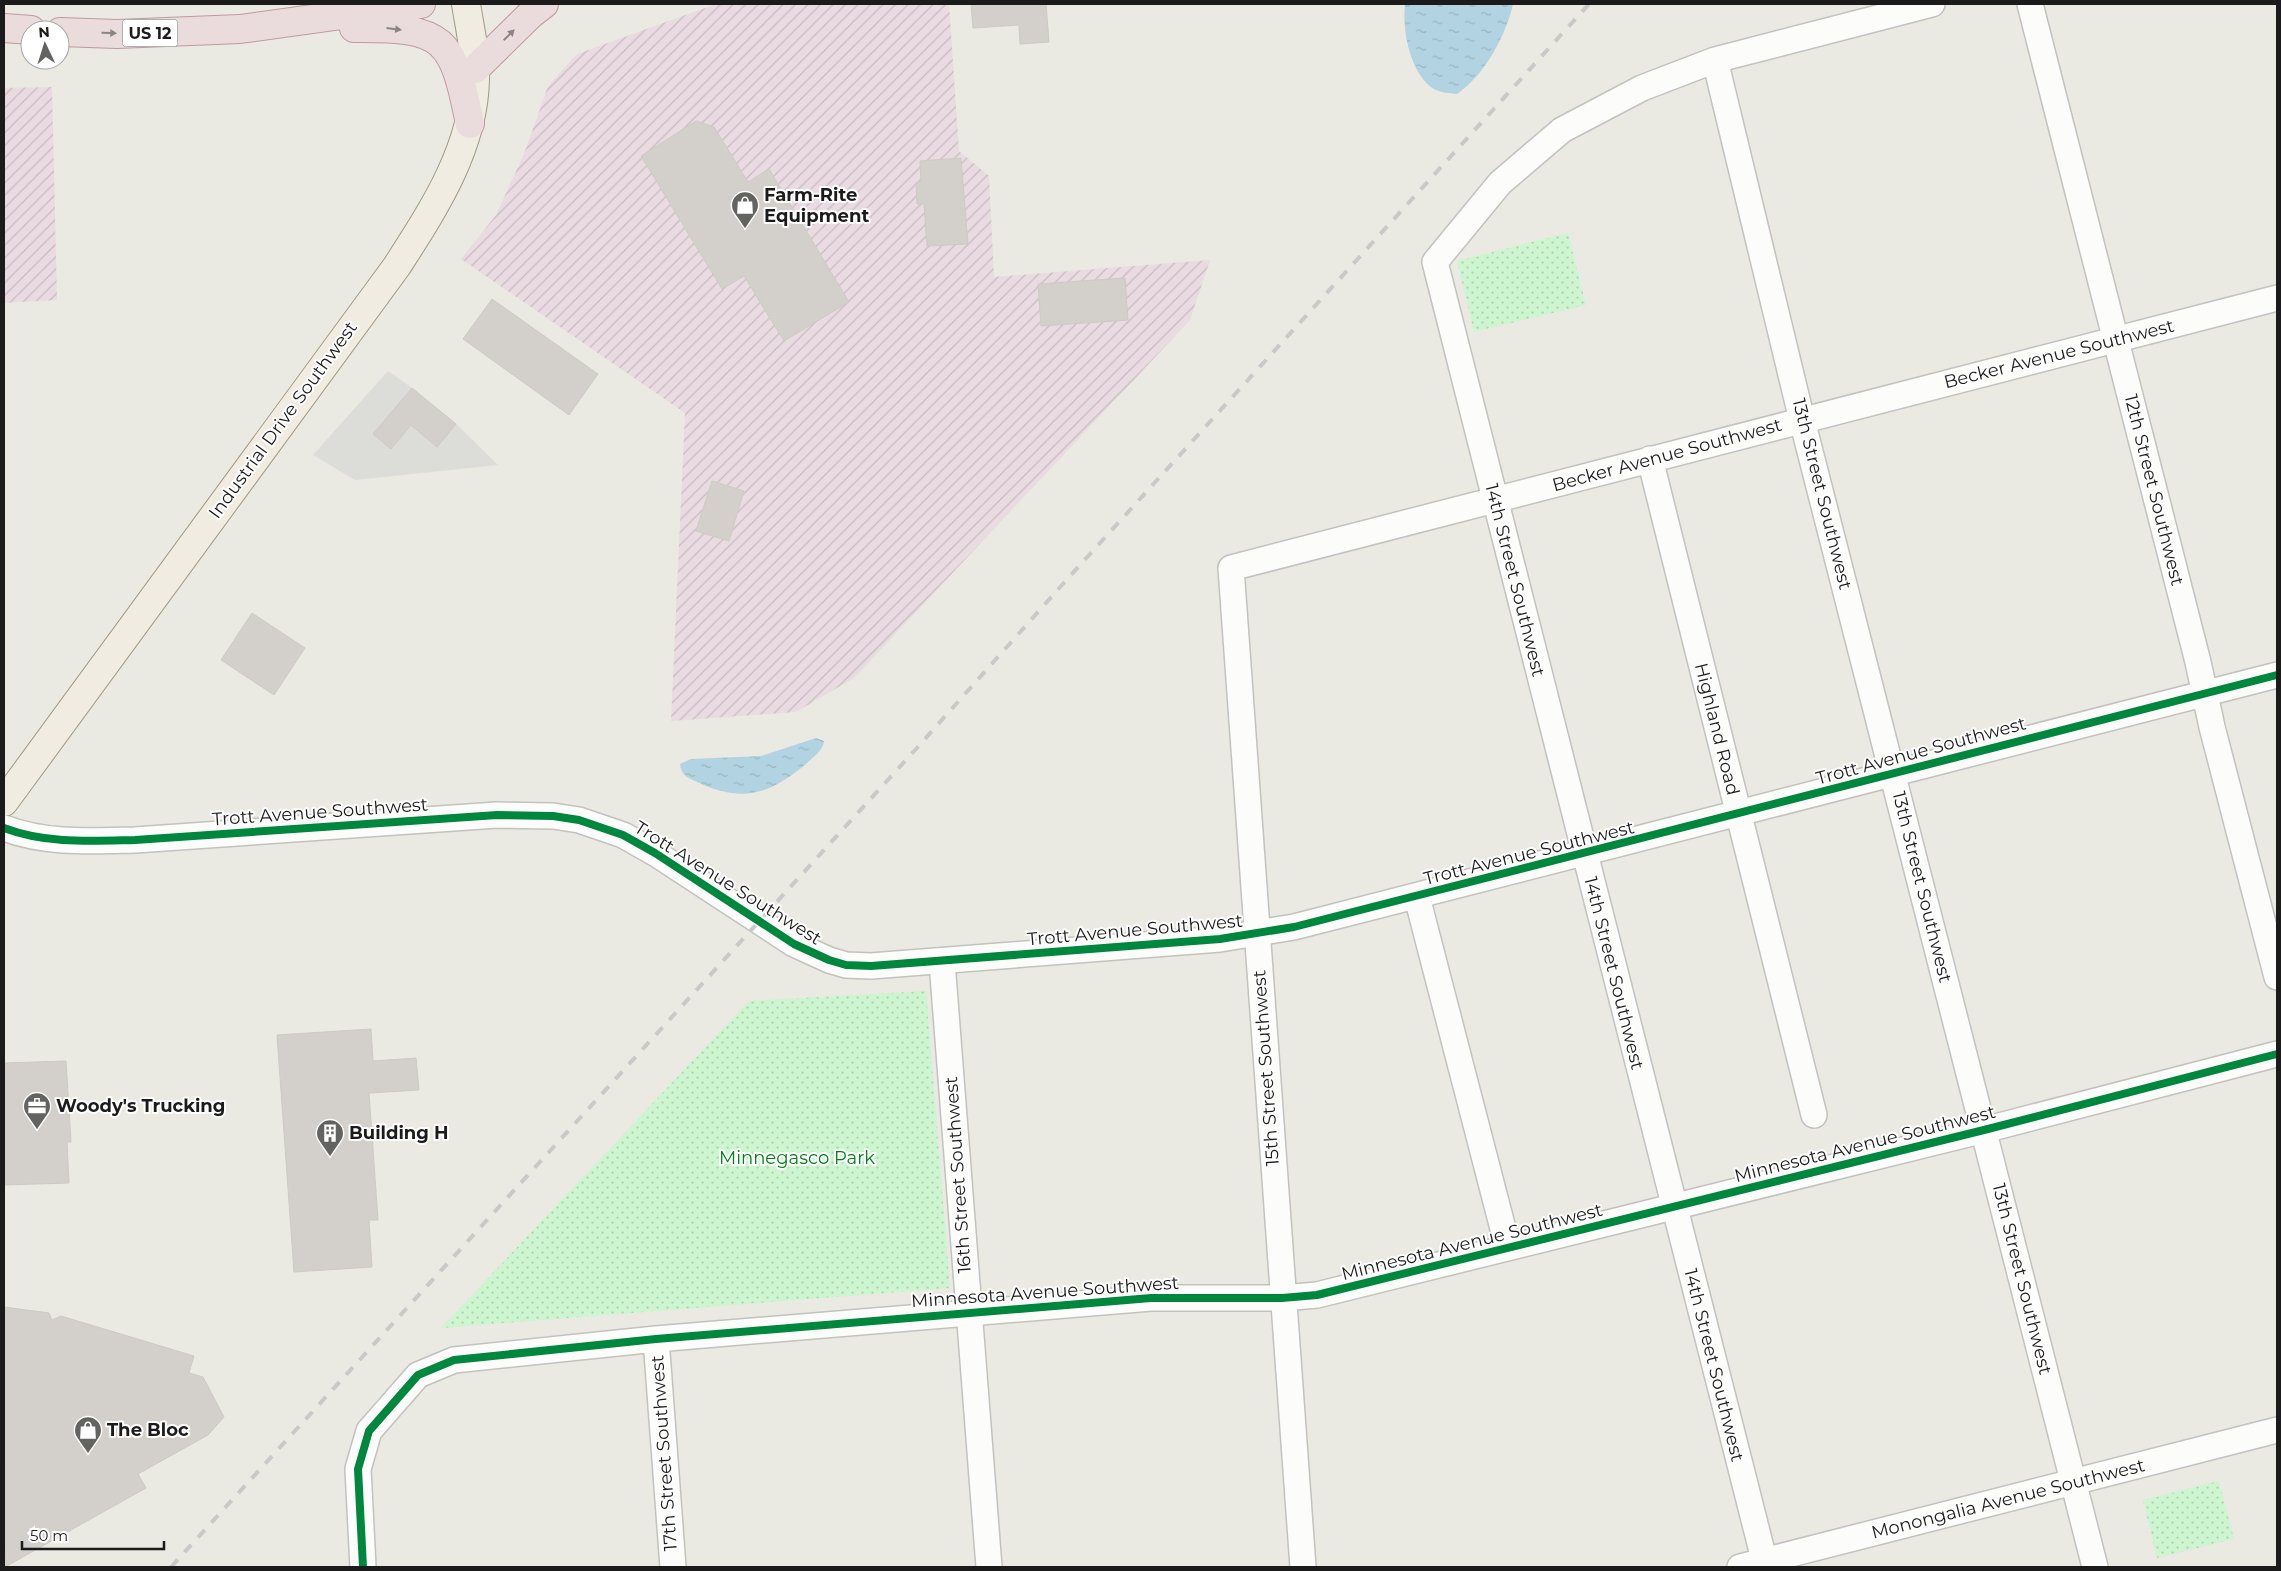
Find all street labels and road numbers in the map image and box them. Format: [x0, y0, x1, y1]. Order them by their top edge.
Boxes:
road number: US 12 [122, 19, 178, 46]
street label: Becker Avenue Southwest [1942, 315, 2176, 393]
street label: Industrial Drive Southwest [204, 317, 362, 523]
street label: 12th Street Southwest [2120, 392, 2188, 588]
street label: 13th Street Southwest [1788, 396, 1856, 592]
street label: Becker Avenue Southwest [1550, 414, 1784, 496]
street label: 14th Street Southwest [1480, 481, 1550, 679]
street label: Highland Road [1690, 661, 1744, 797]
street label: Trott Avenue Southwest [1814, 712, 2028, 790]
street label: 13th Street Southwest [1888, 789, 1956, 985]
street label: Trott Avenue Southwest [211, 793, 429, 831]
street label: Trott Avenue Southwest [630, 816, 826, 950]
street label: Trott Avenue Southwest [1421, 816, 1637, 890]
street label: 14th Street Southwest [1579, 874, 1649, 1072]
street label: Trott Avenue Southwest [1026, 910, 1244, 950]
street label: 15th Street Southwest [1248, 969, 1284, 1167]
street label: 16th Street Southwest [940, 1076, 976, 1274]
street label: Minnesota Avenue Southwest [1732, 1101, 1998, 1187]
street label: 13th Street Southwest [1988, 1181, 2056, 1377]
street label: Minnesota Avenue Southwest [1339, 1199, 1605, 1285]
street label: 14th Street Southwest [1679, 1266, 1749, 1464]
street label: Minnesota Avenue Southwest [910, 1272, 1180, 1312]
street label: 17th Street Southwest [646, 1354, 682, 1552]
street label: Monongalia Avenue Southwest [1869, 1454, 2147, 1544]

